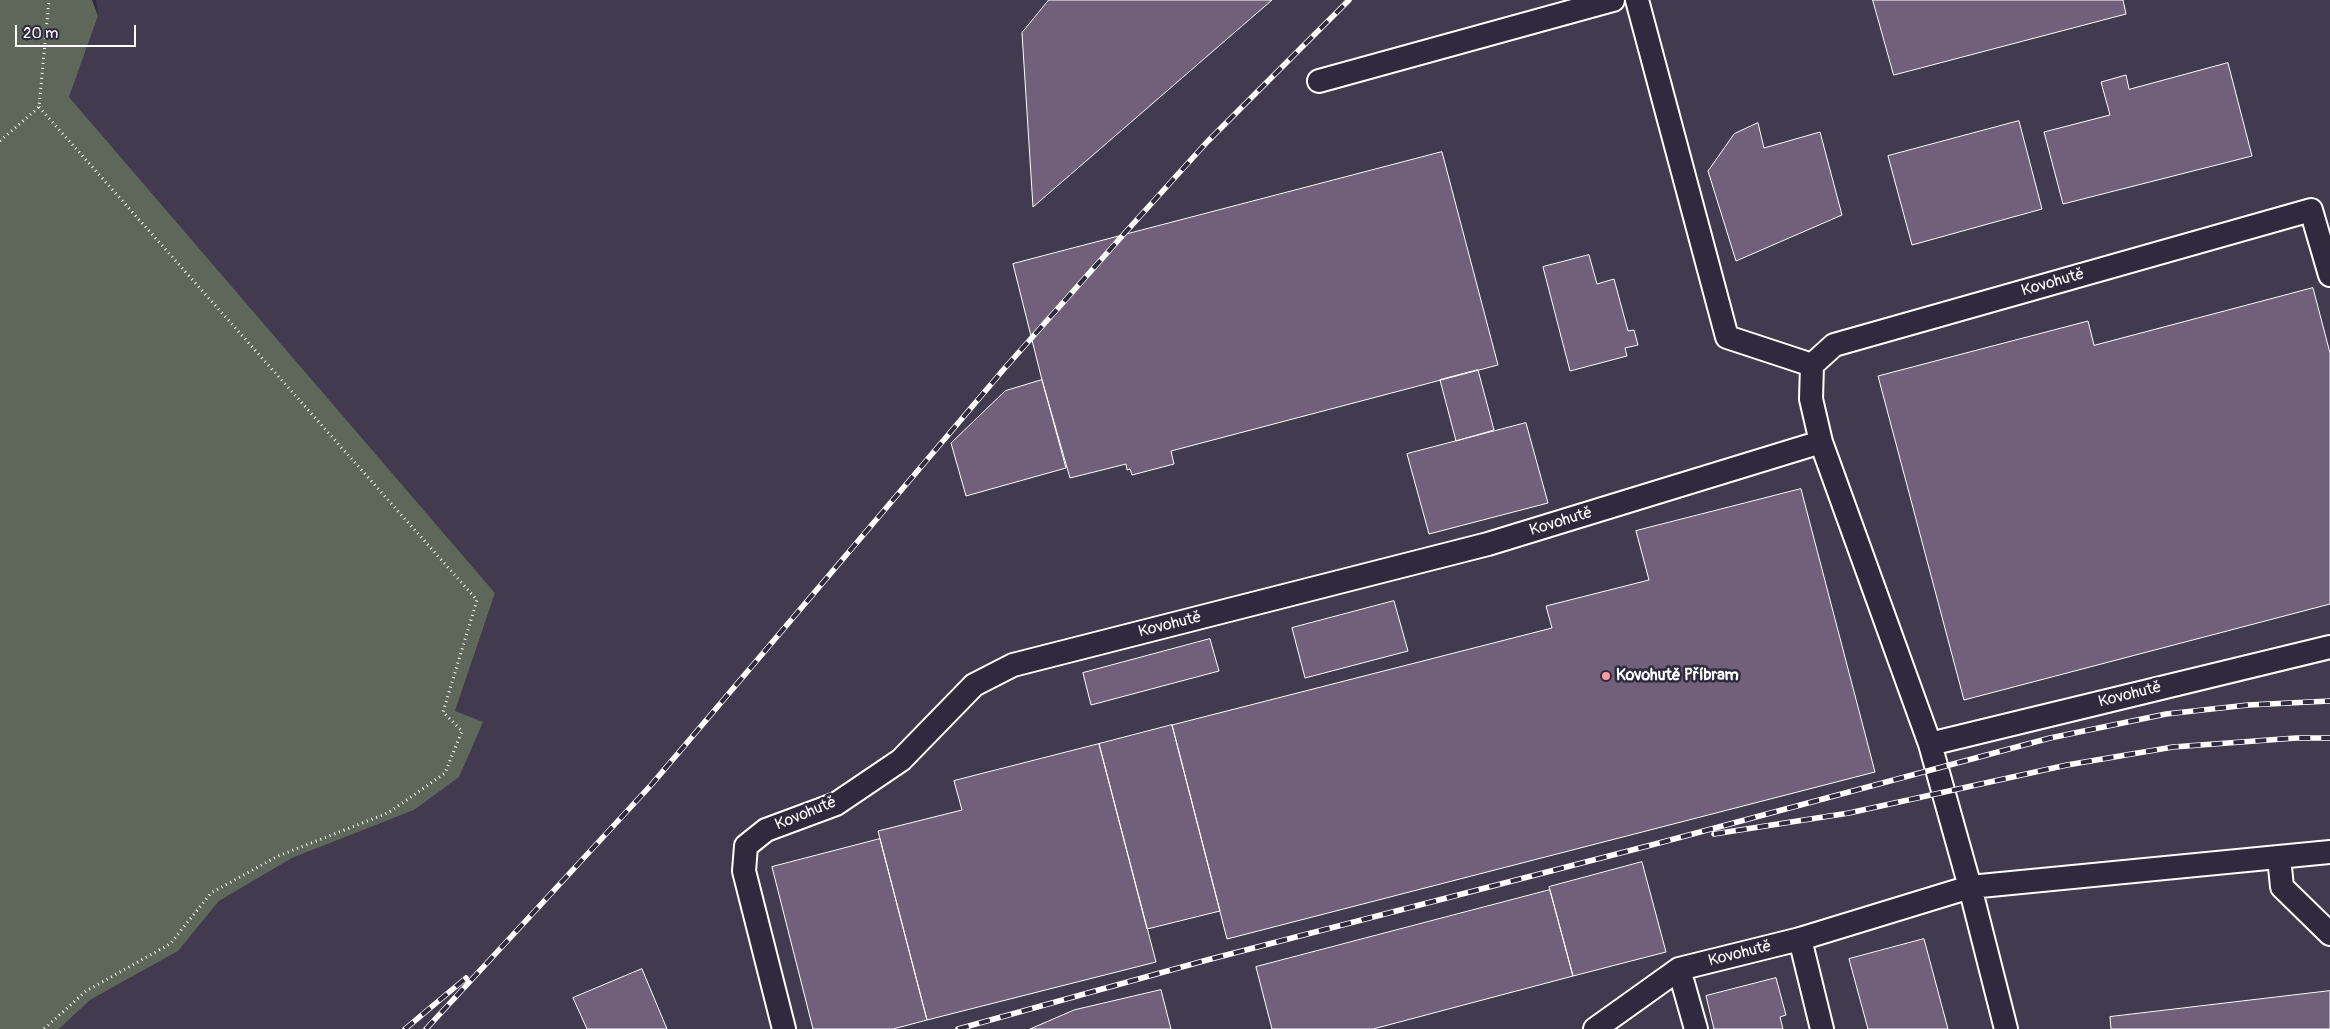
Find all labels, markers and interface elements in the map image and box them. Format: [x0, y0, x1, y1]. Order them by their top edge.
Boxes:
scale bar [18, 15, 139, 47]
text: 20 m [23, 24, 58, 43]
street label: Kovohutě [2019, 265, 2087, 301]
street label: Kovohutě [1527, 503, 1595, 541]
street label: Kovohutě [1136, 608, 1204, 642]
place label: Kovohutě Příbram [1616, 666, 1739, 686]
marker: Kovohutě Příbram [1600, 670, 1612, 682]
street label: Kovohutě [2096, 678, 2164, 712]
street label: Kovohutě [772, 793, 840, 835]
street label: Kovohutě [1706, 937, 1774, 971]

